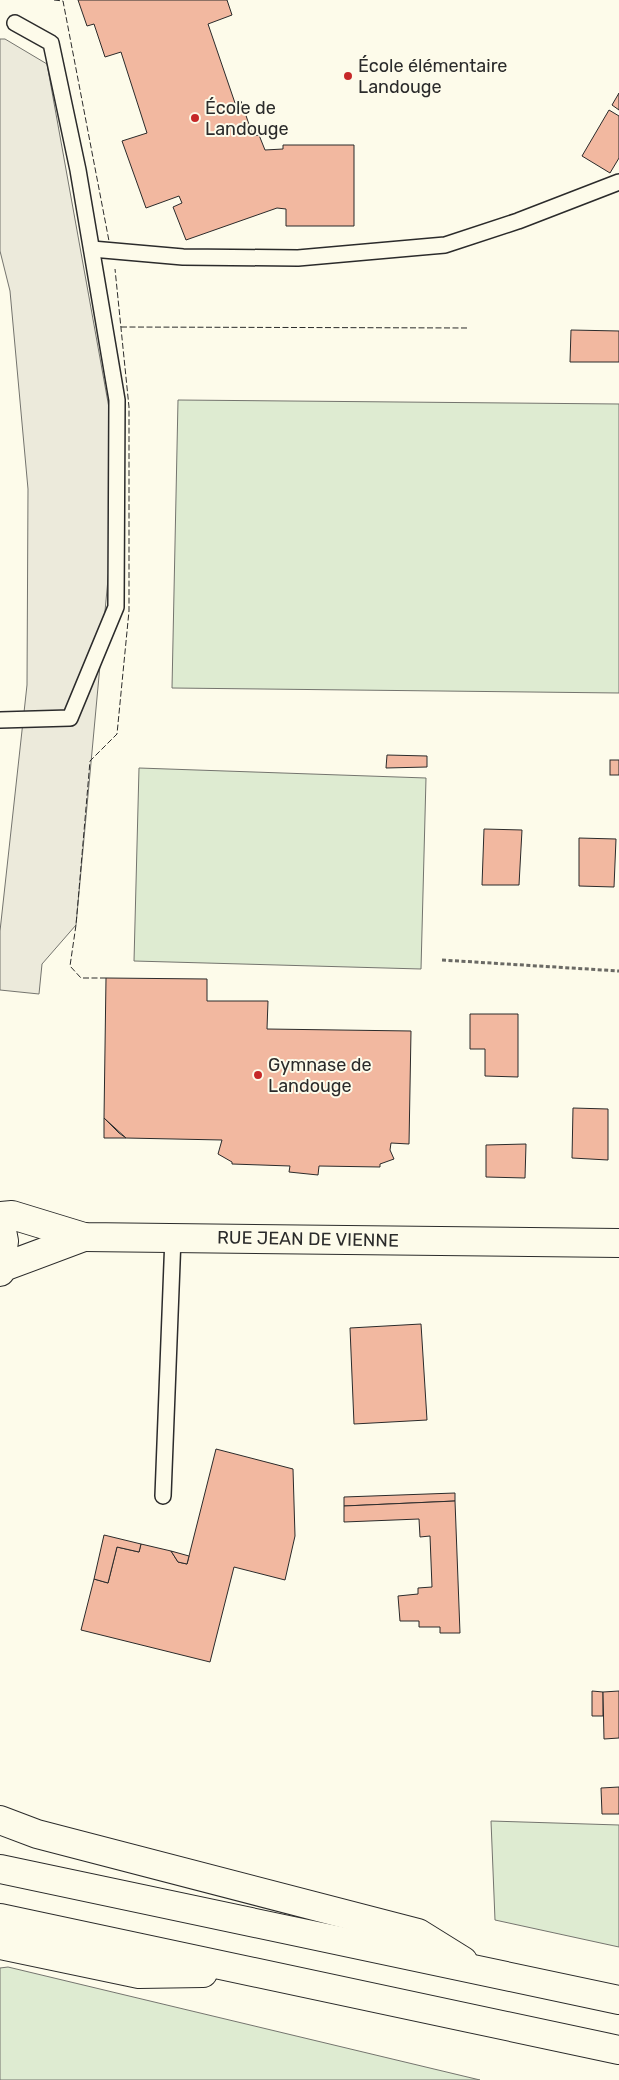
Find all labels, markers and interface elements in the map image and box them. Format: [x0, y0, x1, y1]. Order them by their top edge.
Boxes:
place label: École élémentaire Landouge [358, 55, 507, 98]
marker: École élémentaire Landouge [342, 70, 354, 82]
place label: École de Landouge [205, 97, 289, 140]
marker: École de Landouge [189, 112, 201, 124]
place label: Gymnase de Landouge [268, 1054, 372, 1097]
marker: Gymnase de Landouge [252, 1069, 264, 1081]
street label: RUE JEAN DE VIENNE [217, 1226, 399, 1252]

